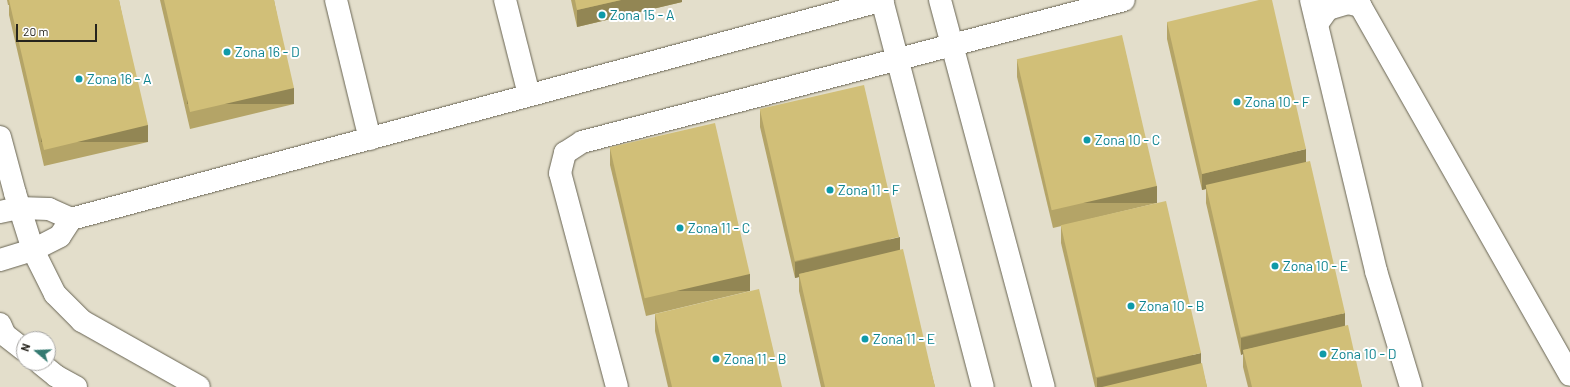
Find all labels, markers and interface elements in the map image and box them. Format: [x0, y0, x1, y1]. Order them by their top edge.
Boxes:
place label: Zona 15 - A [610, 7, 675, 23]
marker: Zona 15 - A [597, 10, 607, 20]
scale bar [18, 16, 99, 42]
text: 20 m [23, 24, 49, 38]
place label: Zona 16 - D [235, 44, 300, 60]
marker: Zona 16 - D [222, 47, 232, 57]
place label: Zona 16 - A [87, 71, 152, 87]
marker: Zona 16 - A [74, 74, 84, 84]
place label: Zona 10 - F [1245, 94, 1310, 110]
marker: Zona 10 - F [1232, 97, 1242, 107]
place label: Zona 10 - C [1095, 132, 1160, 148]
marker: Zona 10 - C [1082, 135, 1092, 145]
place label: Zona 11 - F [838, 182, 900, 198]
marker: Zona 11 - F [825, 185, 835, 195]
place label: Zona 11 - C [688, 220, 750, 236]
marker: Zona 11 - C [675, 223, 685, 233]
place label: Zona 10 - E [1283, 258, 1348, 274]
marker: Zona 10 - E [1270, 261, 1280, 271]
place label: Zona 10 - B [1139, 298, 1205, 314]
marker: Zona 10 - B [1126, 301, 1136, 311]
north arrow [16, 331, 56, 371]
place label: Zona 11 - E [873, 331, 935, 347]
marker: Zona 11 - E [860, 334, 870, 344]
text: N [18, 342, 32, 353]
place label: Zona 10 - D [1331, 346, 1396, 362]
marker: Zona 10 - D [1318, 349, 1328, 359]
place label: Zona 11 - B [724, 351, 787, 367]
marker: Zona 11 - B [711, 354, 721, 364]

